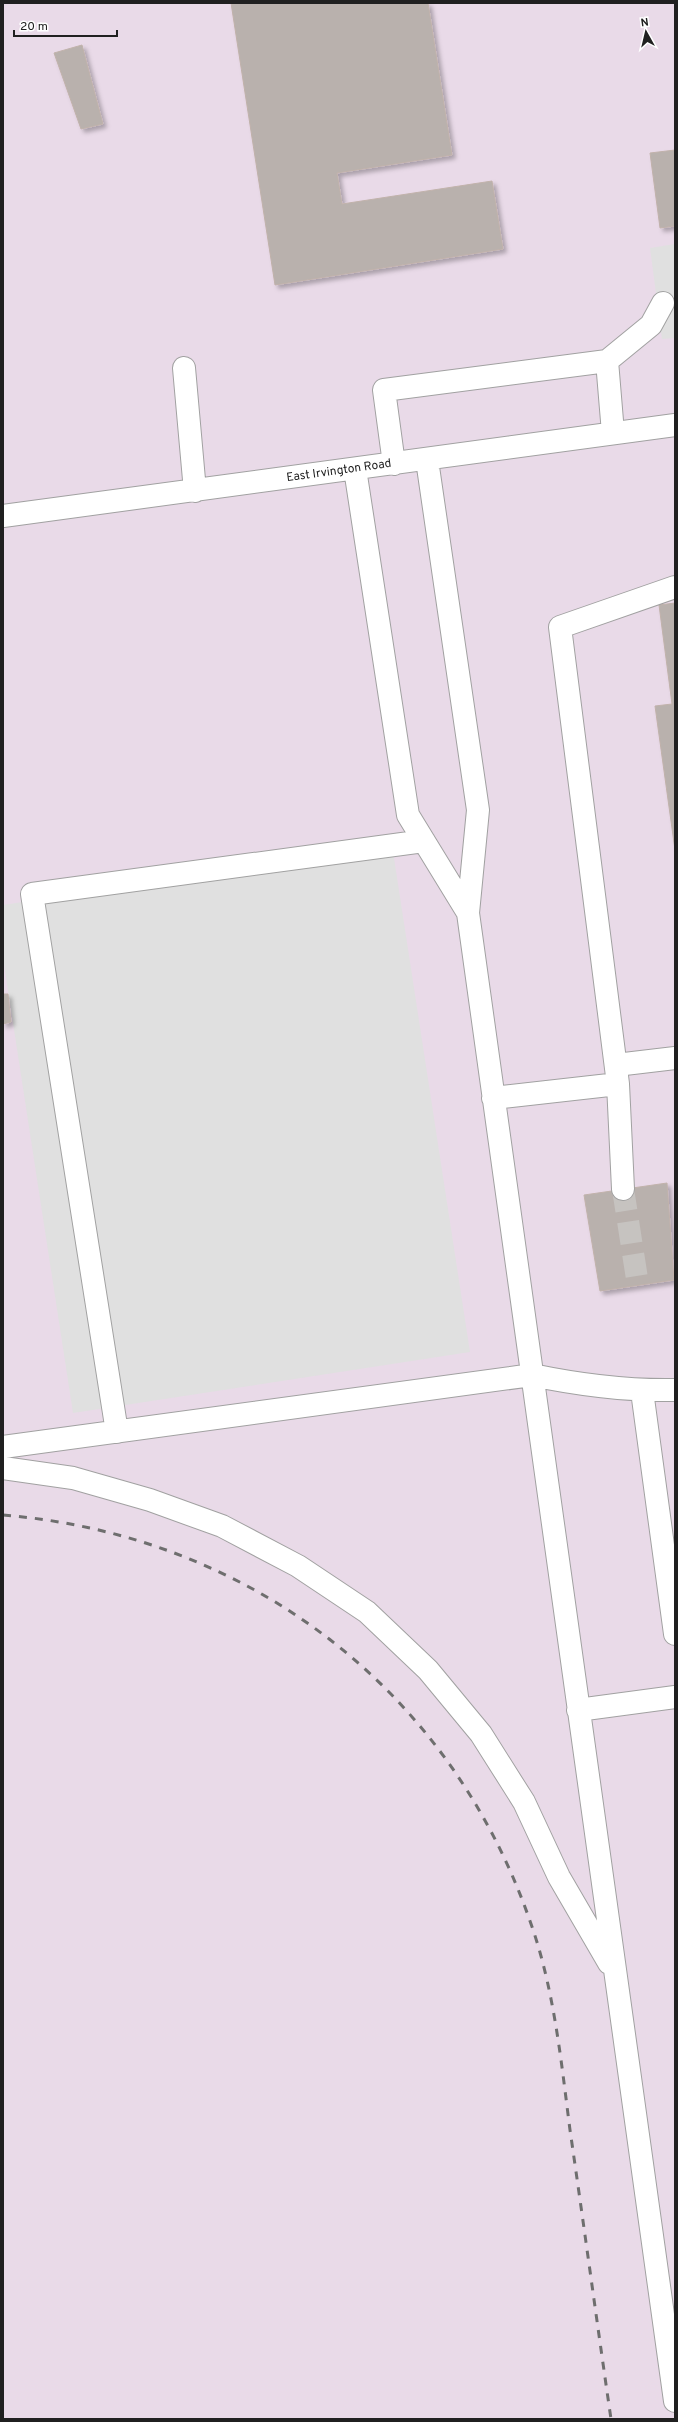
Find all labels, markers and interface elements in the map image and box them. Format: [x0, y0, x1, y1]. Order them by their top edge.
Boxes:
scale bar [14, 12, 117, 38]
north arrow [626, 12, 666, 52]
text: N [640, 16, 650, 31]
text: 20 m [20, 19, 48, 35]
street label: East Irvington Road [286, 456, 392, 486]

